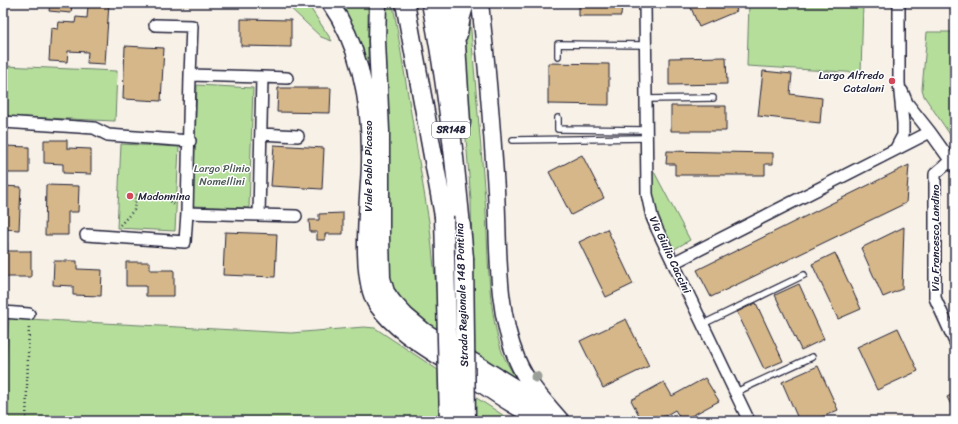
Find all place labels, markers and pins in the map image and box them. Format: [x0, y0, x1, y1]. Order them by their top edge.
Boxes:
place label: Largo Alfredo Catalani [818, 66, 885, 98]
marker: Largo Alfredo Catalani [887, 76, 897, 86]
place label: Madonnina [138, 187, 191, 206]
marker: Madonnina [125, 191, 135, 201]

